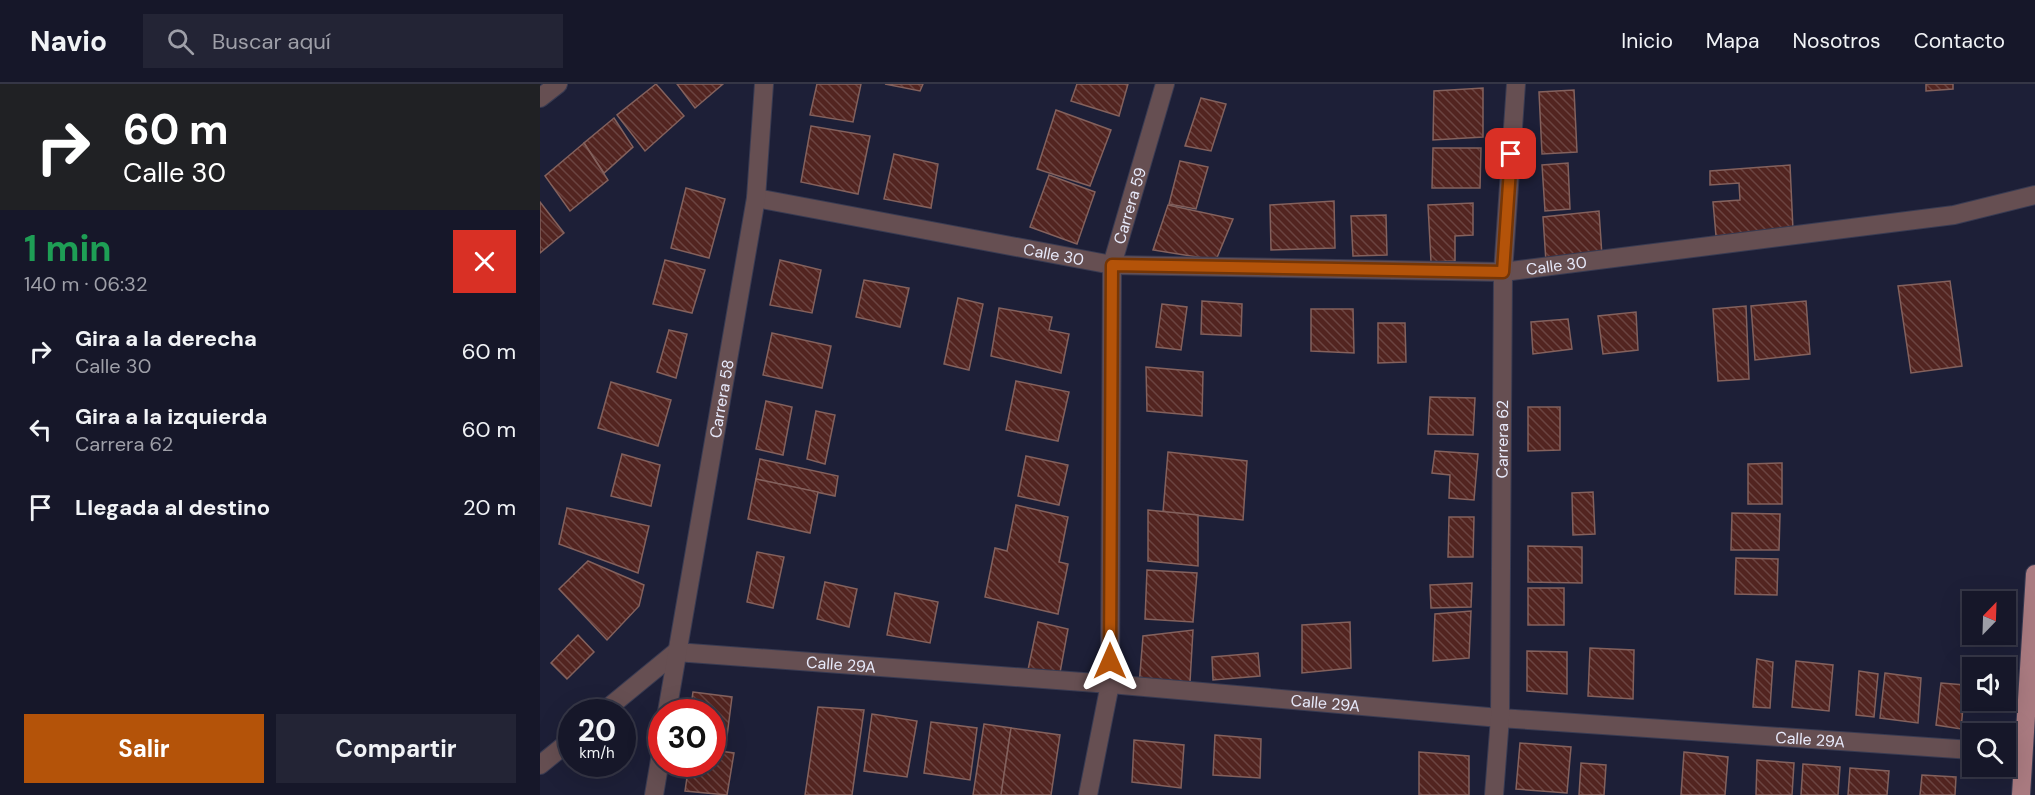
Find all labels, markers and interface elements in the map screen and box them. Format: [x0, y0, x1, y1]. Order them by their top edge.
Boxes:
search box [143, 14, 563, 68]
text: Navio [30, 23, 107, 60]
icon: search [164, 25, 197, 58]
text: Buscar aquí [212, 27, 331, 56]
text: Inicio [1621, 27, 1673, 55]
text: Mapa [1706, 27, 1760, 55]
text: Nosotros [1793, 27, 1881, 55]
text: Contacto [1914, 27, 2005, 55]
text: 60 m [123, 102, 229, 157]
icon: right [24, 108, 102, 186]
pin [1485, 128, 1536, 179]
icon: arrive [1494, 137, 1527, 170]
text: Calle 30 [123, 155, 226, 190]
street label: Carrera 59 [1108, 165, 1151, 247]
text: 1 min [24, 225, 112, 272]
button: close [453, 230, 516, 293]
street label: Calle 30 [1022, 238, 1086, 270]
street label: Calle 30 [1525, 251, 1588, 280]
text: 140 m · 06:32 [24, 271, 147, 297]
text: Gira a la derecha [75, 324, 257, 353]
icon: right [24, 335, 57, 368]
text: 60 m [462, 337, 516, 366]
text: Calle 30 [75, 353, 151, 379]
street label: Carrera 58 [704, 358, 738, 439]
street label: Carrera 62 [1491, 400, 1513, 479]
text: Gira a la izquierda [75, 402, 267, 431]
icon: left [24, 413, 57, 446]
text: 60 m [462, 415, 516, 444]
text: Carrera 62 [75, 431, 173, 457]
icon: arrive [24, 491, 57, 524]
text: Llegada al destino [75, 493, 270, 522]
text: 20 m [463, 493, 516, 522]
north arrow [1962, 591, 2016, 645]
map controls [1962, 591, 2016, 777]
position arrow [1078, 629, 1142, 693]
street label: Calle 29A [806, 651, 877, 677]
button: sound [1962, 657, 2016, 711]
street label: Calle 29A [1290, 689, 1362, 716]
speed limit sign: 30 [648, 699, 726, 777]
text: 20 [578, 711, 616, 750]
button: Salir [24, 714, 264, 783]
button: Compartir [276, 714, 516, 783]
button: search [1962, 723, 2016, 777]
street label: Calle 29A [1775, 726, 1846, 752]
text: km/h [579, 743, 615, 763]

